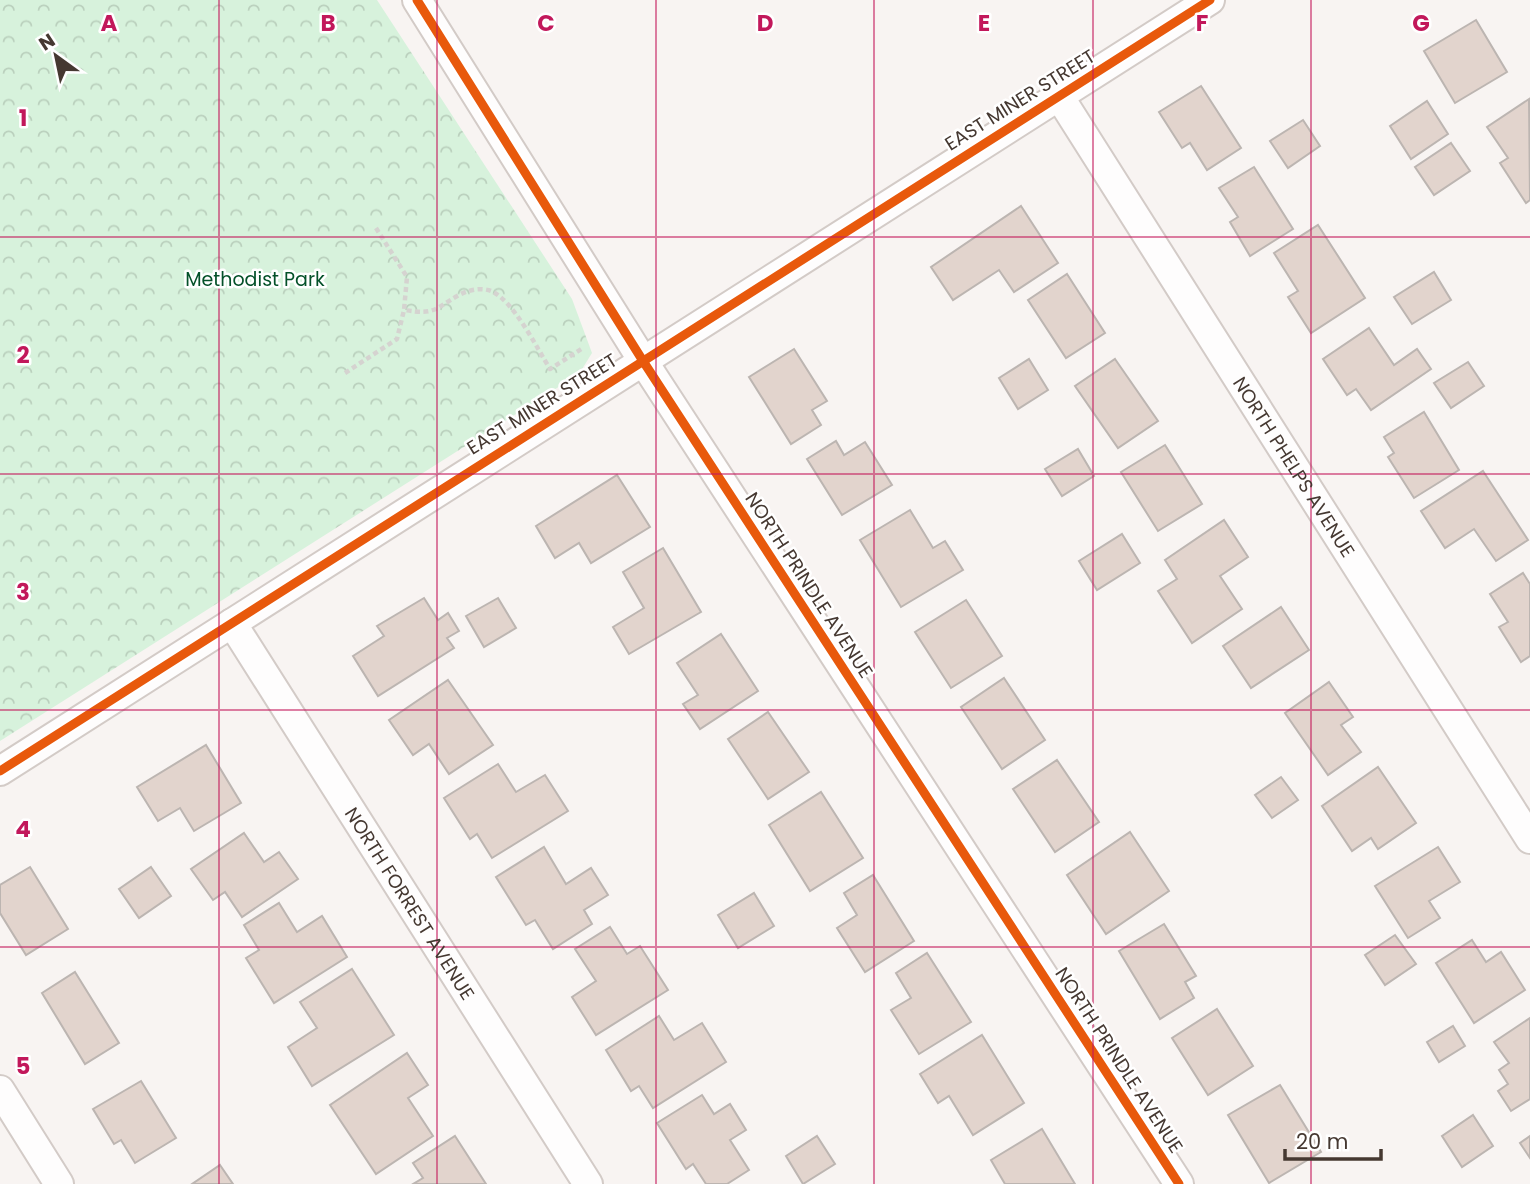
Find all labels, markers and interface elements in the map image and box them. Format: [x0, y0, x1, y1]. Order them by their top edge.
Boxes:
text: A [101, 7, 118, 39]
text: B [320, 7, 336, 39]
text: C [537, 7, 555, 39]
text: D [757, 7, 773, 39]
text: E [978, 7, 990, 39]
text: F [1196, 7, 1208, 39]
text: G [1412, 7, 1430, 39]
north arrow [21, 21, 91, 91]
text: N [34, 27, 60, 57]
street label: EAST MINER STREET [940, 43, 1100, 157]
text: 1 [19, 102, 27, 134]
park label: Methodist Park [185, 266, 325, 293]
text: 2 [16, 339, 30, 371]
street label: EAST MINER STREET [462, 347, 622, 461]
street label: NORTH PHELPS AVENUE [1227, 371, 1361, 562]
street label: NORTH PRINDLE AVENUE [739, 487, 879, 683]
text: 3 [16, 576, 30, 608]
street label: NORTH FORREST AVENUE [339, 802, 481, 1005]
text: 4 [15, 813, 31, 845]
street label: NORTH PRINDLE AVENUE [1049, 962, 1189, 1158]
text: 5 [16, 1050, 30, 1082]
scale bar [1285, 1118, 1381, 1162]
text: 20 m [1296, 1127, 1349, 1156]

